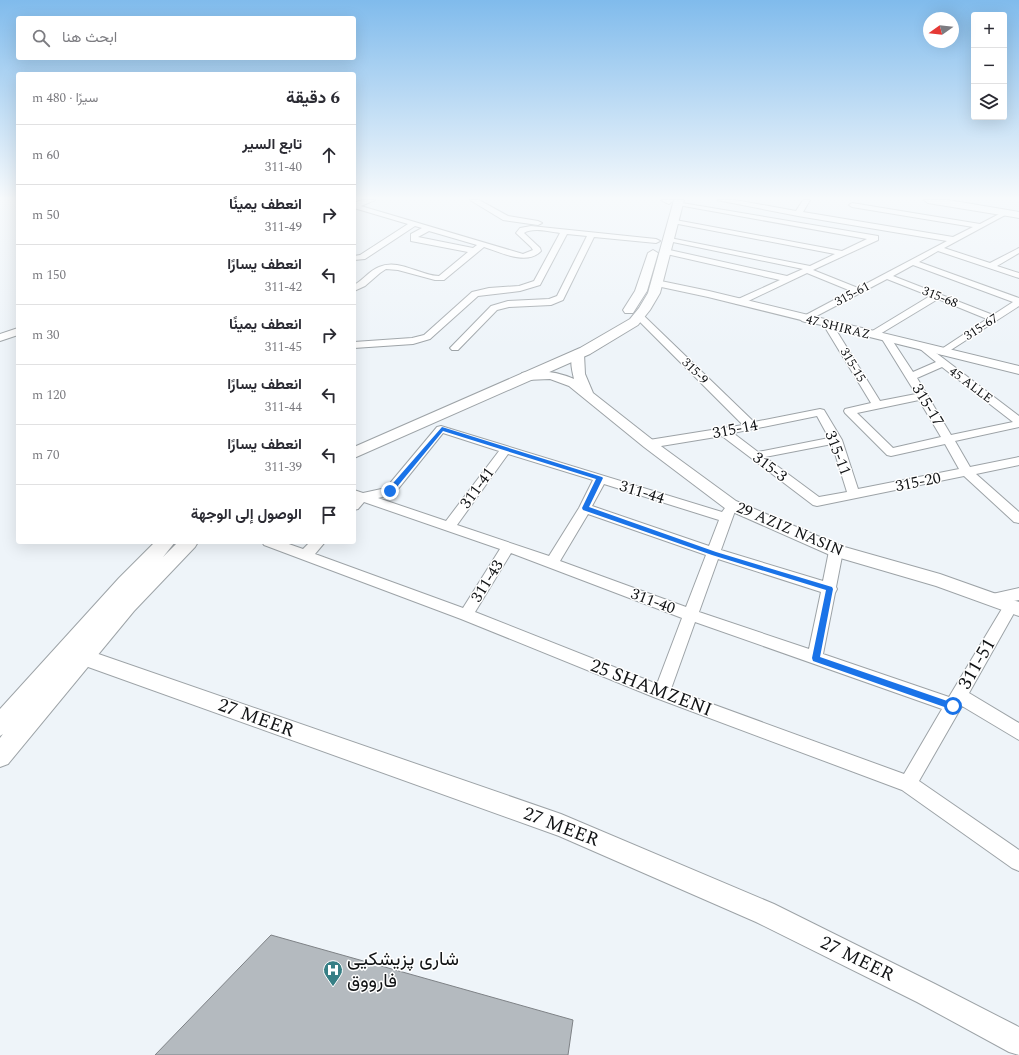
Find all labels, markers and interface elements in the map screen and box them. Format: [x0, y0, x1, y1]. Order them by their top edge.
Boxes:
north arrow [923, 12, 959, 48]
map controls [971, 12, 1007, 120]
button: + [971, 12, 1007, 48]
search box [16, 16, 356, 60]
text: ابحث هنا [62, 26, 117, 49]
icon: search [30, 27, 52, 49]
button: − [971, 48, 1007, 84]
button: layers [971, 84, 1007, 120]
text: 6 دقيقة [286, 85, 340, 111]
text: سيرًا · 480 m [32, 88, 98, 108]
text: تابع السير [242, 133, 302, 156]
icon: ahead [318, 144, 340, 166]
text: 60 m [32, 145, 59, 165]
text: 311-40 [265, 157, 302, 177]
text: انعطف يمينًا [229, 193, 302, 216]
icon: right [318, 204, 340, 226]
text: 50 m [32, 205, 59, 225]
text: 311-49 [265, 217, 302, 237]
text: انعطف يسارًا [227, 253, 302, 276]
icon: left [318, 264, 340, 286]
text: 150 m [32, 265, 66, 285]
street label: 315-61 [831, 276, 873, 312]
text: 311-42 [265, 277, 302, 297]
street label: 315-68 [919, 281, 961, 313]
street label: 315-67 [960, 308, 1002, 346]
street label: 47 SHIRAZ [804, 309, 872, 345]
text: انعطف يمينًا [229, 313, 302, 336]
icon: right [318, 324, 340, 346]
text: 30 m [32, 325, 59, 345]
text: 311-45 [265, 337, 302, 357]
street label: 315-15 [835, 344, 871, 386]
street label: 315-9 [677, 353, 713, 389]
street label: 45 ALLE [945, 362, 997, 408]
text: انعطف يسارًا [227, 373, 302, 396]
street label: 315-17 [906, 379, 950, 431]
icon: left [318, 384, 340, 406]
text: 120 m [32, 385, 66, 405]
text: 311-44 [265, 397, 302, 417]
street label: 315-14 [710, 413, 760, 445]
street label: 315-11 [819, 427, 857, 479]
text: انعطف يسارًا [227, 433, 302, 456]
icon: left [318, 444, 340, 466]
text: 70 m [32, 445, 59, 465]
street label: 315-3 [748, 446, 792, 488]
text: 311-39 [265, 457, 302, 477]
street label: 311-41 [454, 462, 500, 514]
street label: 315-20 [893, 466, 943, 498]
street label: 311-44 [616, 474, 668, 510]
route end [381, 482, 399, 500]
street label: 29 AZIZ NASIN [732, 496, 848, 562]
text: الوصول إلى الوجهة [191, 503, 302, 526]
icon: arrive [318, 504, 340, 526]
street label: 311-43 [465, 555, 509, 607]
street label: 311-40 [627, 582, 679, 620]
street label: 311-51 [951, 633, 1003, 695]
street label: 25 SHAMZENI [586, 651, 716, 725]
street label: 27 MEER [214, 691, 299, 745]
route start [944, 697, 962, 715]
street label: 27 MEER [519, 799, 604, 855]
street label: 27 MEER [815, 929, 899, 990]
place label: شاری پزیشکیی فارووق [347, 945, 459, 996]
hospital icon: شاری پزیشکیی فارووق [322, 959, 344, 987]

